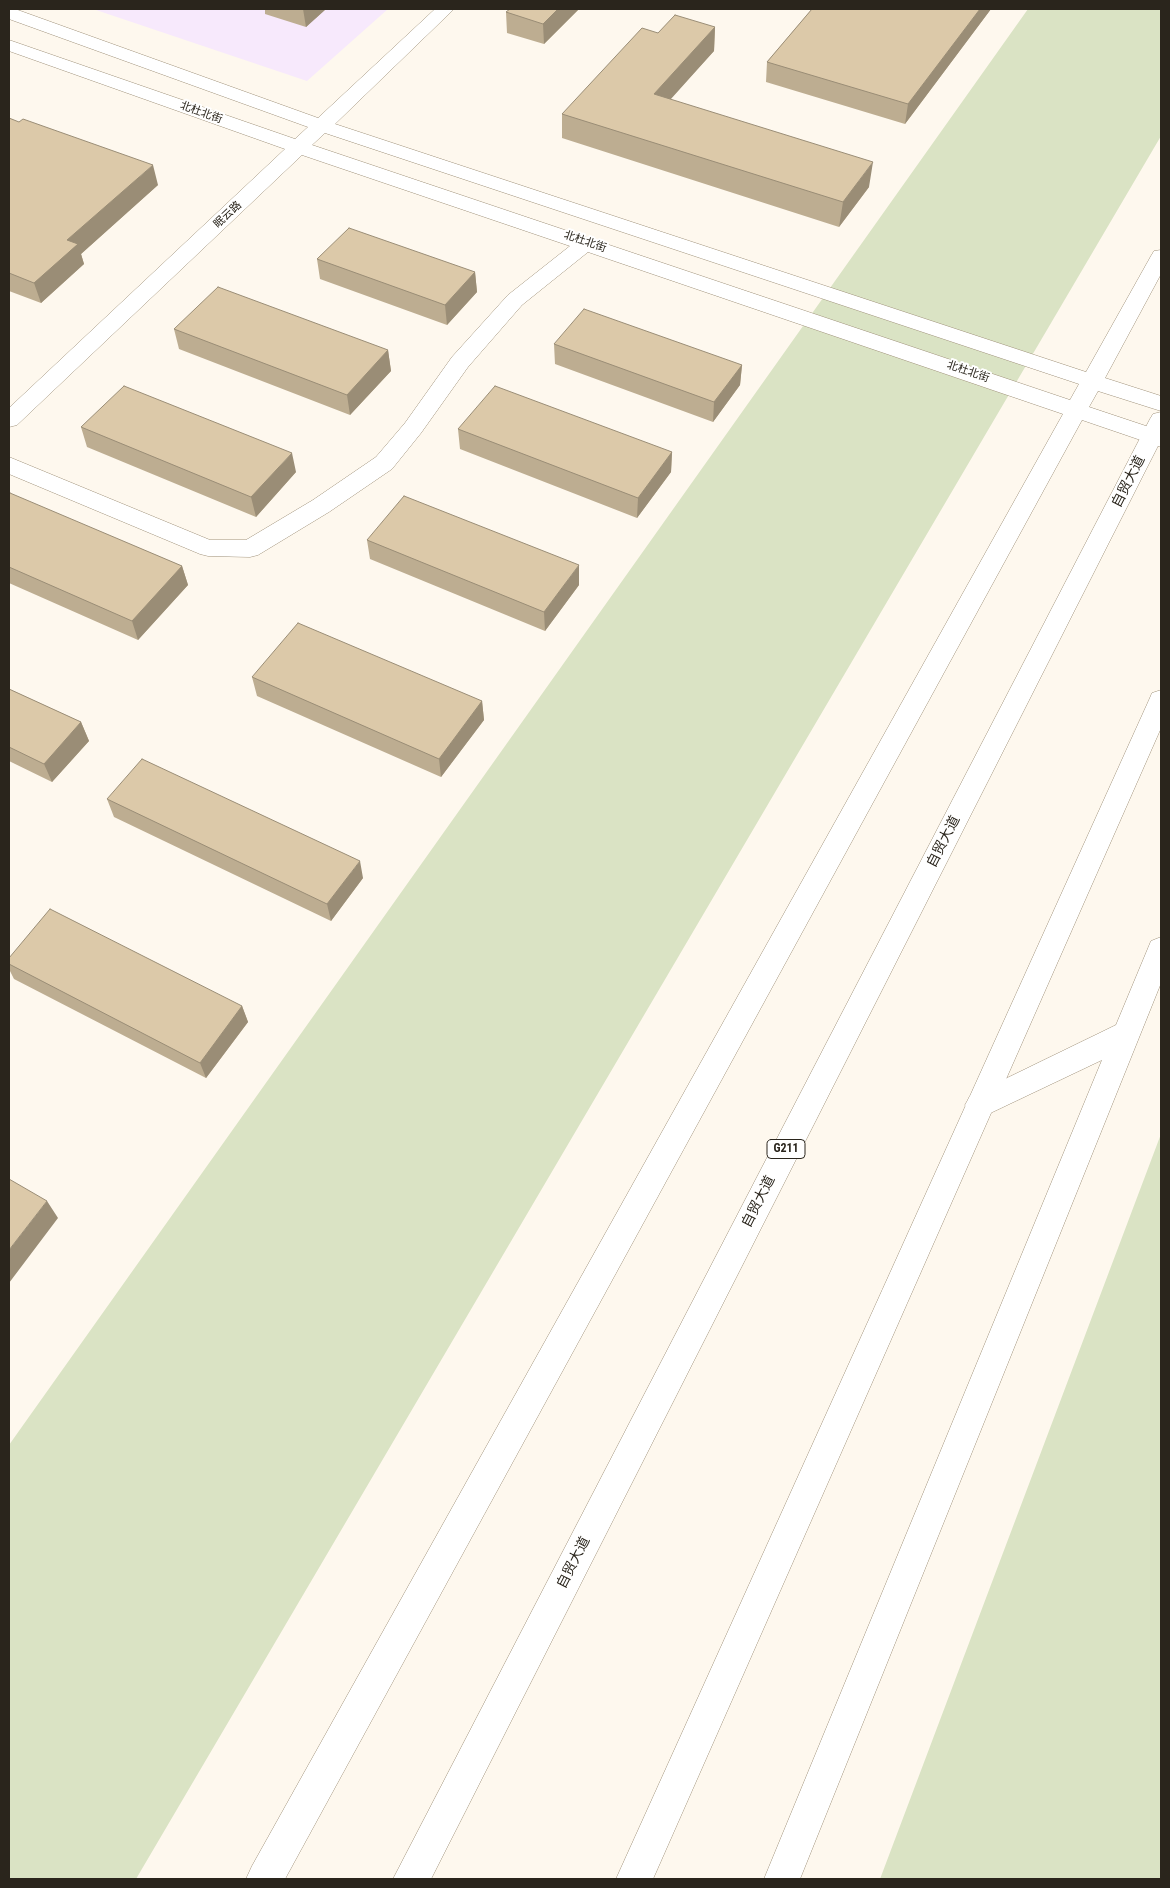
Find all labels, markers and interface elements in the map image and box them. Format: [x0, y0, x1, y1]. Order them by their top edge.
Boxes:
street label: 北杜北街 [178, 99, 224, 127]
street label: 眠云路 [211, 199, 245, 231]
street label: 北杜北街 [562, 229, 608, 255]
street label: 北杜北街 [945, 359, 991, 385]
street label: 自贸大道 [1109, 453, 1149, 511]
street label: 自贸大道 [924, 813, 964, 871]
road number: G211 [767, 1140, 805, 1158]
street label: 自贸大道 [739, 1173, 779, 1231]
street label: 自贸大道 [554, 1534, 594, 1592]

